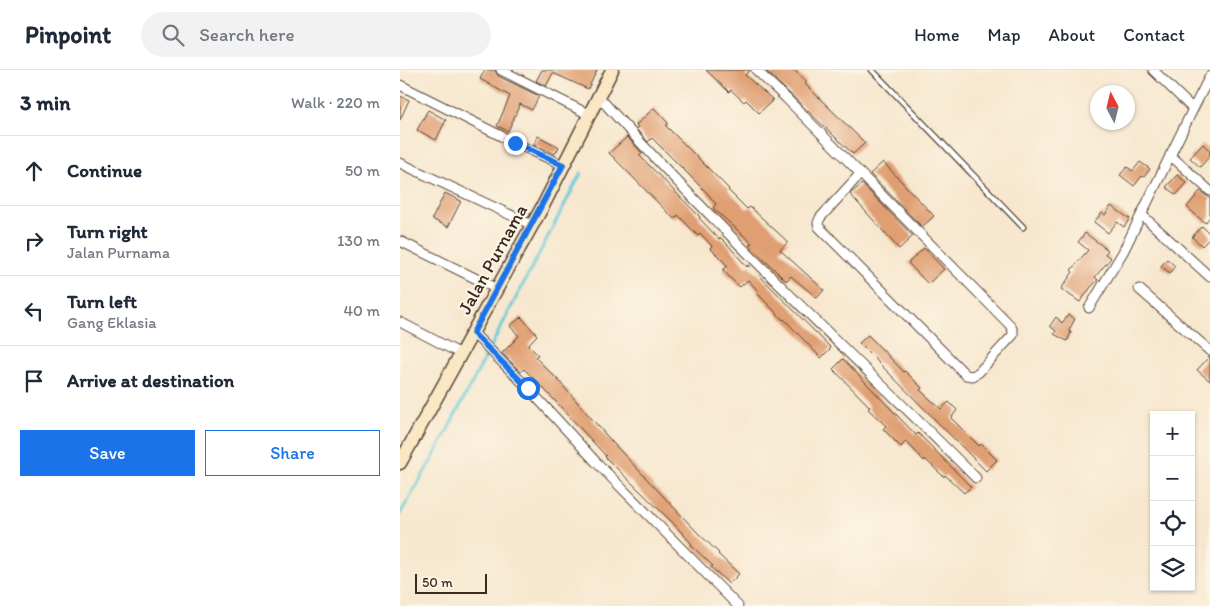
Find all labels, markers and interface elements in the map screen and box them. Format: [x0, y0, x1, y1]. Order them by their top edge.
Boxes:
search box [141, 12, 491, 57]
text: Pinpoint [25, 20, 111, 49]
icon: search [159, 21, 187, 49]
text: Search here [199, 23, 294, 46]
text: Home [914, 24, 960, 46]
text: Map [988, 24, 1021, 46]
text: About [1049, 24, 1095, 46]
text: Contact [1123, 24, 1185, 46]
north arrow [1090, 85, 1135, 130]
text: 3 min [20, 90, 70, 115]
text: Walk · 220 m [291, 93, 380, 112]
route end [504, 132, 527, 155]
icon: ahead [20, 157, 48, 185]
text: Continue [67, 159, 142, 182]
text: 50 m [345, 161, 380, 180]
street label: Jalan Purnama [453, 200, 532, 318]
text: Turn right [67, 220, 148, 243]
icon: right [20, 227, 48, 255]
text: 130 m [337, 231, 380, 250]
text: Jalan Purnama [67, 243, 170, 262]
text: Turn left [67, 290, 137, 313]
icon: left [20, 297, 48, 325]
text: 40 m [343, 301, 380, 320]
text: Gang Eklasia [67, 313, 157, 332]
icon: arrive [20, 367, 48, 395]
text: Arrive at destination [67, 369, 234, 392]
route start [517, 377, 540, 400]
map controls [1150, 411, 1195, 591]
button: + [1150, 411, 1195, 456]
button: Save [20, 430, 195, 476]
button: Share [205, 430, 380, 476]
button: − [1150, 456, 1195, 501]
button: locate [1150, 501, 1195, 546]
button: layers [1150, 546, 1195, 591]
scale bar [415, 571, 488, 594]
text: 50 m [422, 574, 453, 591]

